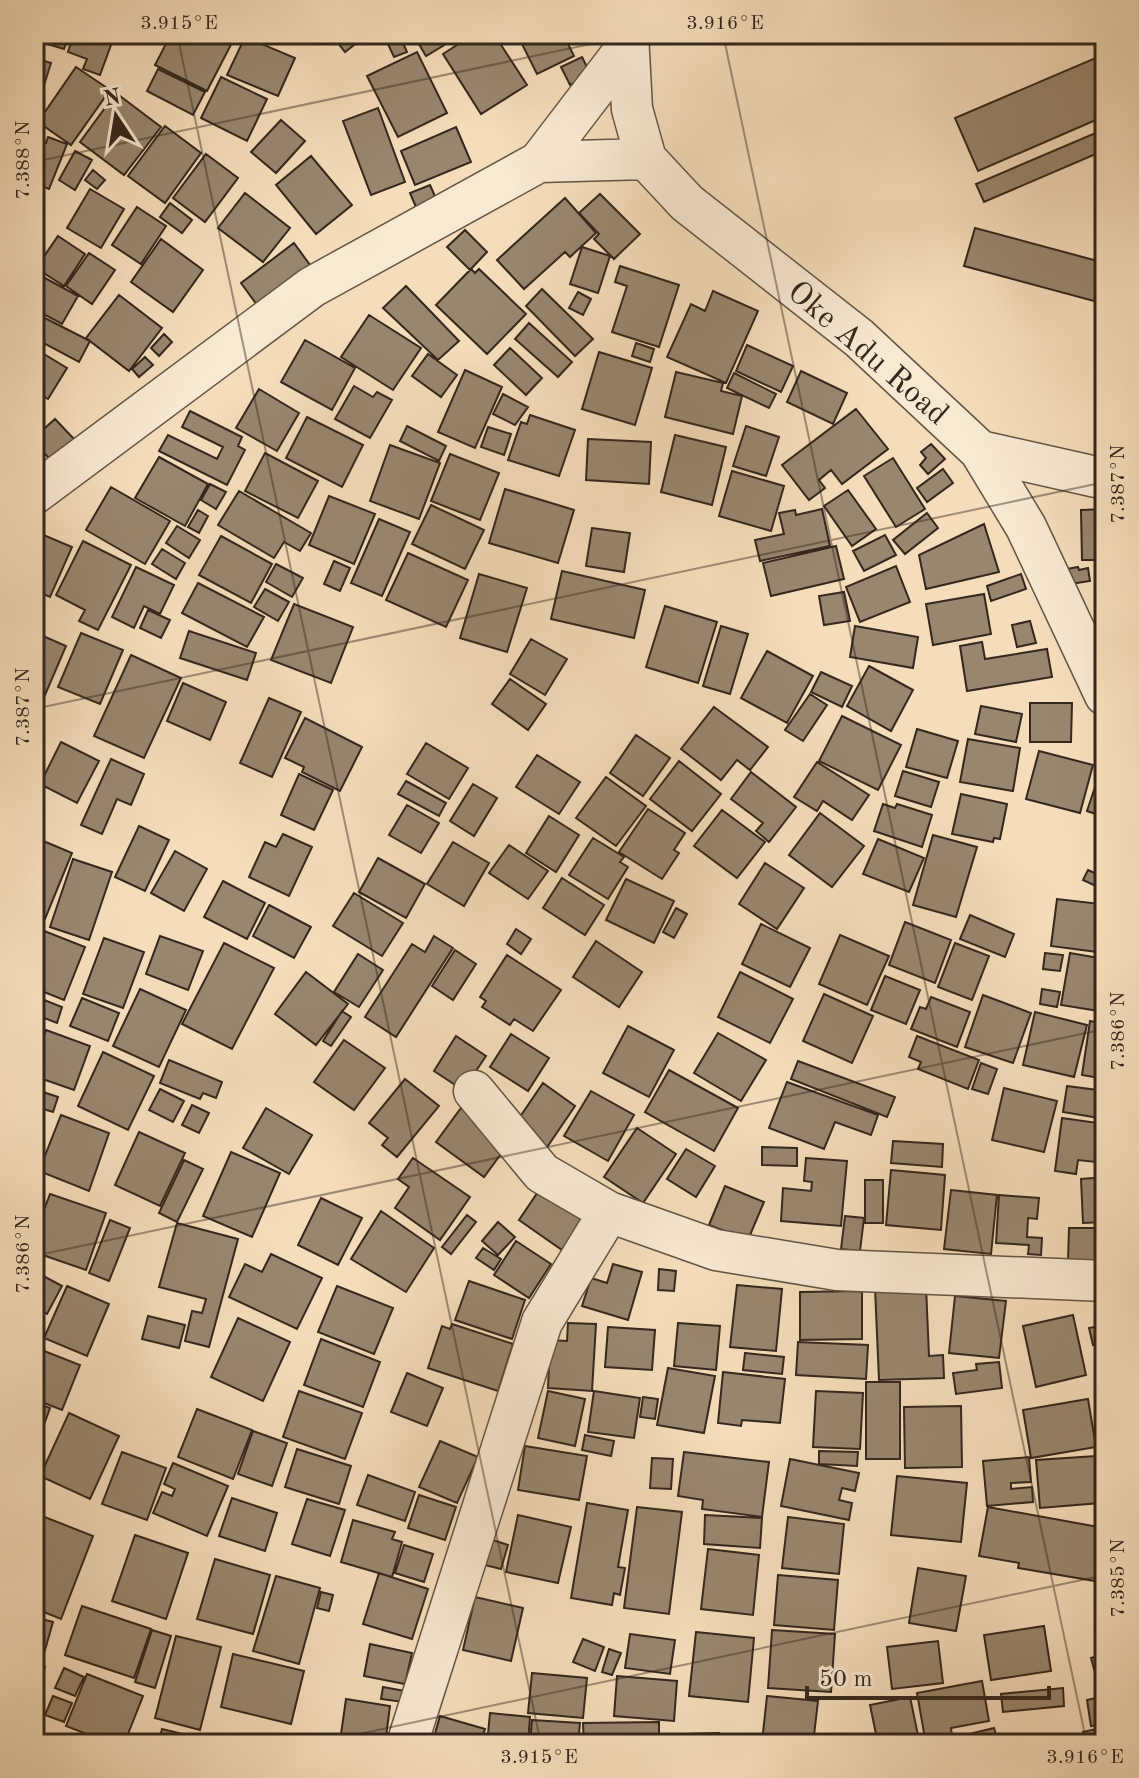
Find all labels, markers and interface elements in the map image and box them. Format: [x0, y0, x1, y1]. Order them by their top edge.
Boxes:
text: 3.915°E [140, 14, 218, 34]
text: 3.916°E [686, 14, 764, 34]
north arrow [76, 76, 156, 156]
text: N [102, 86, 123, 111]
text: 7.388°N [14, 121, 34, 200]
street label: Oke Adu Road [781, 276, 953, 432]
text: 7.387°N [1109, 445, 1129, 524]
text: 7.387°N [14, 668, 34, 747]
text: 7.386°N [1109, 992, 1129, 1071]
text: 7.386°N [14, 1215, 34, 1294]
text: 7.385°N [1109, 1539, 1129, 1618]
scale bar [807, 1650, 1049, 1700]
text: 50 m [819, 1668, 873, 1692]
text: 3.915°E [500, 1748, 578, 1768]
text: 3.916°E [1046, 1748, 1124, 1768]

